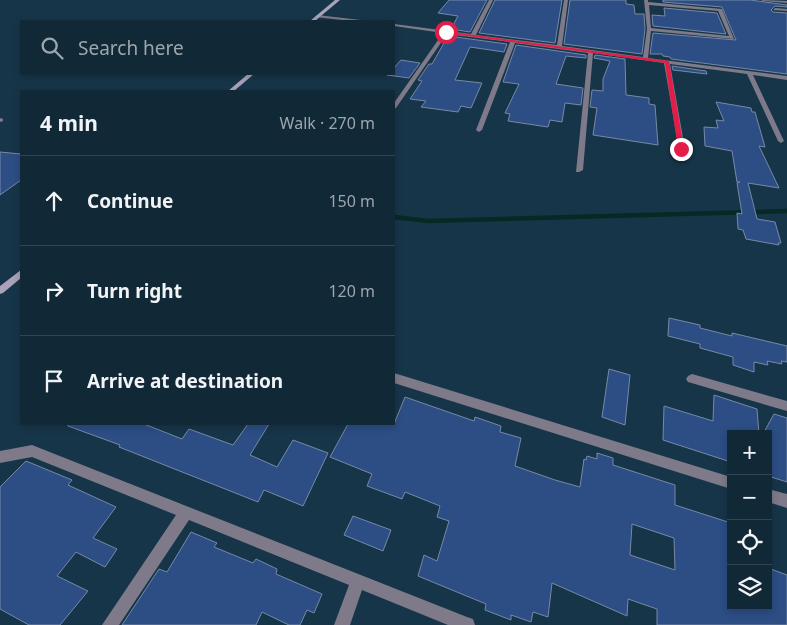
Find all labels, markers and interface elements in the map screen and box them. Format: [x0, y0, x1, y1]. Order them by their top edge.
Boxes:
search box [20, 20, 395, 75]
route start [435, 21, 458, 44]
icon: search [38, 34, 66, 62]
text: Search here [78, 35, 184, 61]
text: 4 min [40, 109, 98, 137]
text: Walk · 270 m [280, 112, 375, 134]
route end [670, 138, 693, 161]
icon: ahead [40, 187, 68, 215]
text: Continue [87, 188, 173, 214]
text: 150 m [328, 190, 375, 212]
icon: right [40, 277, 68, 305]
text: Turn right [87, 278, 182, 304]
text: 120 m [328, 280, 375, 302]
icon: arrive [40, 367, 68, 395]
text: Arrive at destination [87, 368, 283, 394]
map controls [727, 430, 772, 610]
button: + [727, 430, 772, 475]
button: − [727, 475, 772, 520]
button: locate [727, 520, 772, 565]
button: layers [727, 565, 772, 610]

